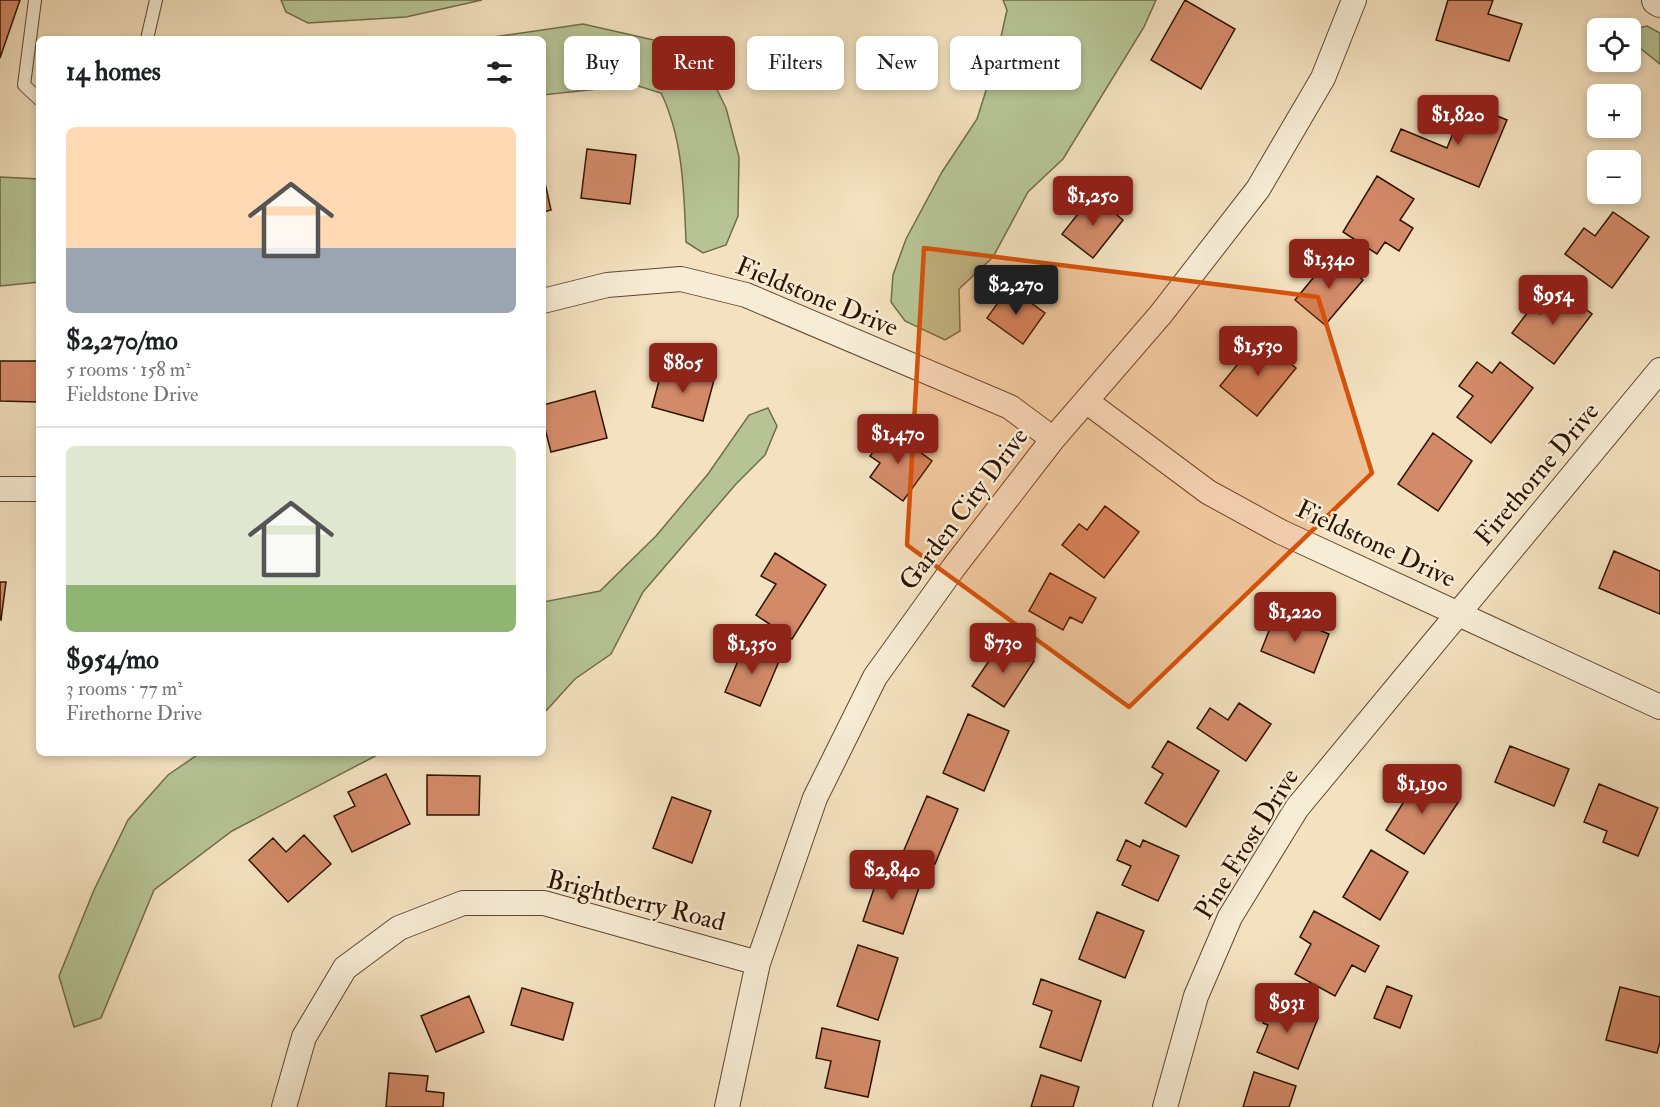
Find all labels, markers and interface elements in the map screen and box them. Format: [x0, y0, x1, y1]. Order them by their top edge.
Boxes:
map controls [1587, 18, 1641, 204]
button: locate [1587, 18, 1641, 72]
chip: Buy [564, 36, 640, 90]
chip: Rent [652, 36, 735, 90]
chip: Filters [747, 36, 844, 90]
chip: New [856, 36, 938, 90]
chip: Apartment [950, 36, 1081, 90]
text: 14 homes [66, 56, 161, 88]
icon: filters [483, 56, 516, 89]
button: + [1587, 84, 1641, 138]
pin: $1,820 [1409, 95, 1507, 146]
text: $1,820 [1432, 102, 1485, 127]
button: − [1587, 150, 1641, 204]
icon: home [237, 166, 345, 274]
pin: $1,250 [1044, 176, 1142, 227]
text: $1,250 [1067, 183, 1119, 208]
pin: $1,340 [1280, 239, 1378, 290]
text: $1,340 [1303, 246, 1355, 271]
street label: Fieldstone Drive [731, 250, 903, 344]
pin: $2,270 [967, 265, 1065, 316]
text: $2,270 [988, 272, 1044, 297]
pin: $954 [1517, 275, 1589, 326]
text: $954 [1533, 282, 1573, 307]
text: $2,270/mo [66, 325, 178, 357]
pin: $1,530 [1209, 326, 1307, 377]
text: $1,530 [1233, 333, 1283, 358]
pin: $805 [647, 343, 719, 394]
text: $805 [663, 350, 703, 375]
text: 5 rooms · 158 m² [66, 357, 191, 382]
text: Fieldstone Drive [66, 382, 198, 407]
street label: Firethorne Drive [1468, 396, 1606, 552]
pin: $1,470 [849, 414, 947, 465]
text: $1,470 [871, 421, 925, 446]
street label: Garden City Drive [893, 421, 1036, 597]
icon: home [237, 485, 345, 593]
street label: Fieldstone Drive [1291, 493, 1461, 595]
pin: $1,220 [1246, 592, 1344, 643]
text: $1,220 [1268, 599, 1322, 624]
pin: $730 [967, 623, 1039, 674]
pin: $1,350 [703, 624, 801, 675]
text: $730 [984, 630, 1022, 655]
text: $1,350 [727, 631, 777, 656]
text: $954/mo [66, 644, 159, 676]
text: 3 rooms · 77 m² [66, 676, 183, 701]
text: Firethorne Drive [66, 701, 202, 726]
street label: Pine Frost Drive [1188, 763, 1306, 925]
pin: $1,190 [1373, 764, 1471, 815]
text: $1,190 [1397, 771, 1447, 796]
pin: $2,840 [843, 850, 941, 901]
text: $2,840 [864, 857, 920, 882]
street label: Brightberry Road [544, 863, 729, 939]
pin: $931 [1251, 983, 1323, 1034]
text: $931 [1269, 990, 1305, 1015]

